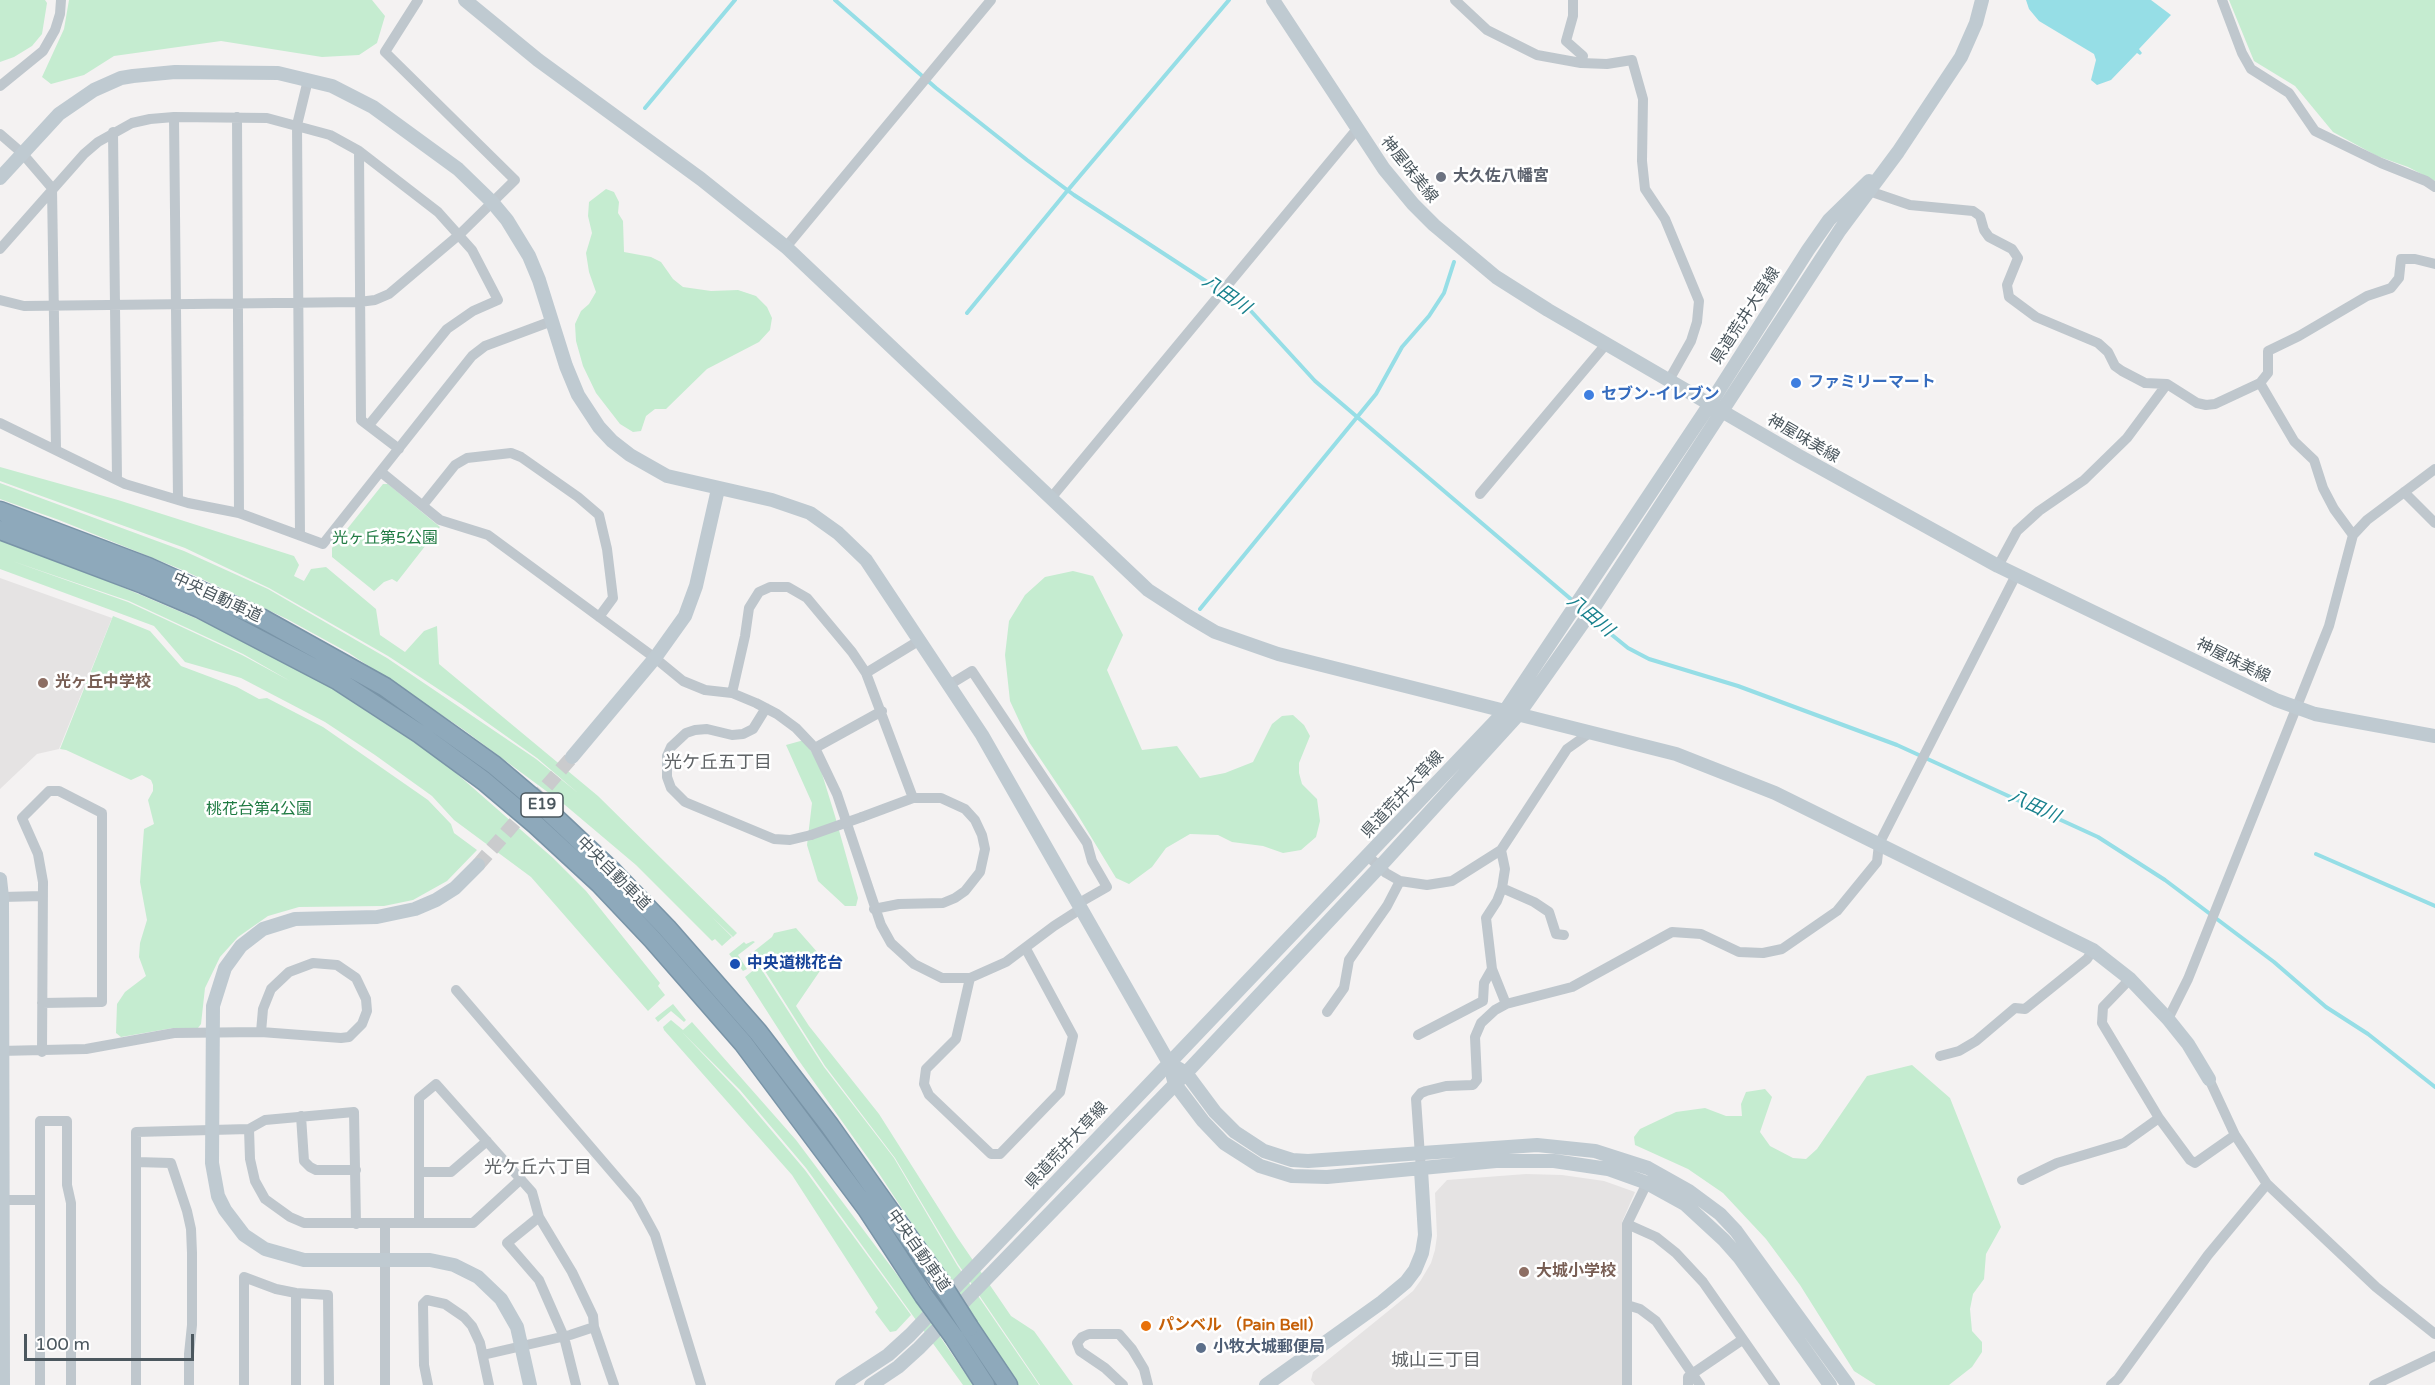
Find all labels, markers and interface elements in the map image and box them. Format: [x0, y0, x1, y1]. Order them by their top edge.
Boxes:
street label: 神屋味美線 [1376, 133, 1442, 207]
place label: 大久佐八幡宮 [1453, 167, 1549, 187]
marker: 大久佐八幡宮 [1434, 170, 1448, 184]
street label: 県道荒井大草線 [1707, 264, 1785, 368]
water label: 八田川 [1198, 271, 1254, 319]
place label: ファミリーマート [1808, 373, 1936, 393]
marker: ファミリーマート [1789, 376, 1803, 390]
place label: セブン-イレブン [1601, 385, 1720, 405]
marker: セブン-イレブン [1582, 388, 1596, 402]
street label: 神屋味美線 [1764, 411, 1842, 467]
park label: 光ヶ丘第5公園 [332, 529, 438, 549]
street label: 中央自動車道 [169, 569, 265, 627]
water label: 八田川 [1562, 590, 1618, 642]
street label: 神屋味美線 [2193, 635, 2273, 687]
place label: 光ヶ丘中学校 [55, 673, 151, 693]
marker: 光ヶ丘中学校 [36, 676, 50, 690]
street label: 県道荒井大草線 [1358, 747, 1448, 843]
district label: 光ケ丘五丁目 [664, 752, 772, 774]
water label: 八田川 [2005, 786, 2063, 828]
road number: E19 [521, 793, 563, 817]
park label: 桃花台第4公園 [206, 800, 312, 820]
street label: 中央自動車道 [572, 833, 654, 915]
place label: 中央道桃花台 [747, 954, 843, 974]
marker: 中央道桃花台 [728, 957, 742, 971]
street label: 県道荒井大草線 [1022, 1098, 1112, 1194]
district label: 光ケ丘六丁目 [484, 1157, 592, 1179]
street label: 中央自動車道 [883, 1206, 953, 1296]
place label: 大城小学校 [1536, 1262, 1616, 1282]
marker: 大城小学校 [1517, 1265, 1531, 1279]
place label: パンベル （Pain Bell） [1158, 1316, 1323, 1336]
marker: パンベル （Pain Bell） [1139, 1319, 1153, 1333]
scale bar [27, 1322, 196, 1360]
text: 100 m [35, 1333, 90, 1355]
place label: 小牧大城郵便局 [1213, 1338, 1325, 1358]
marker: 小牧大城郵便局 [1194, 1341, 1208, 1355]
district label: 城山三丁目 [1391, 1350, 1481, 1372]

